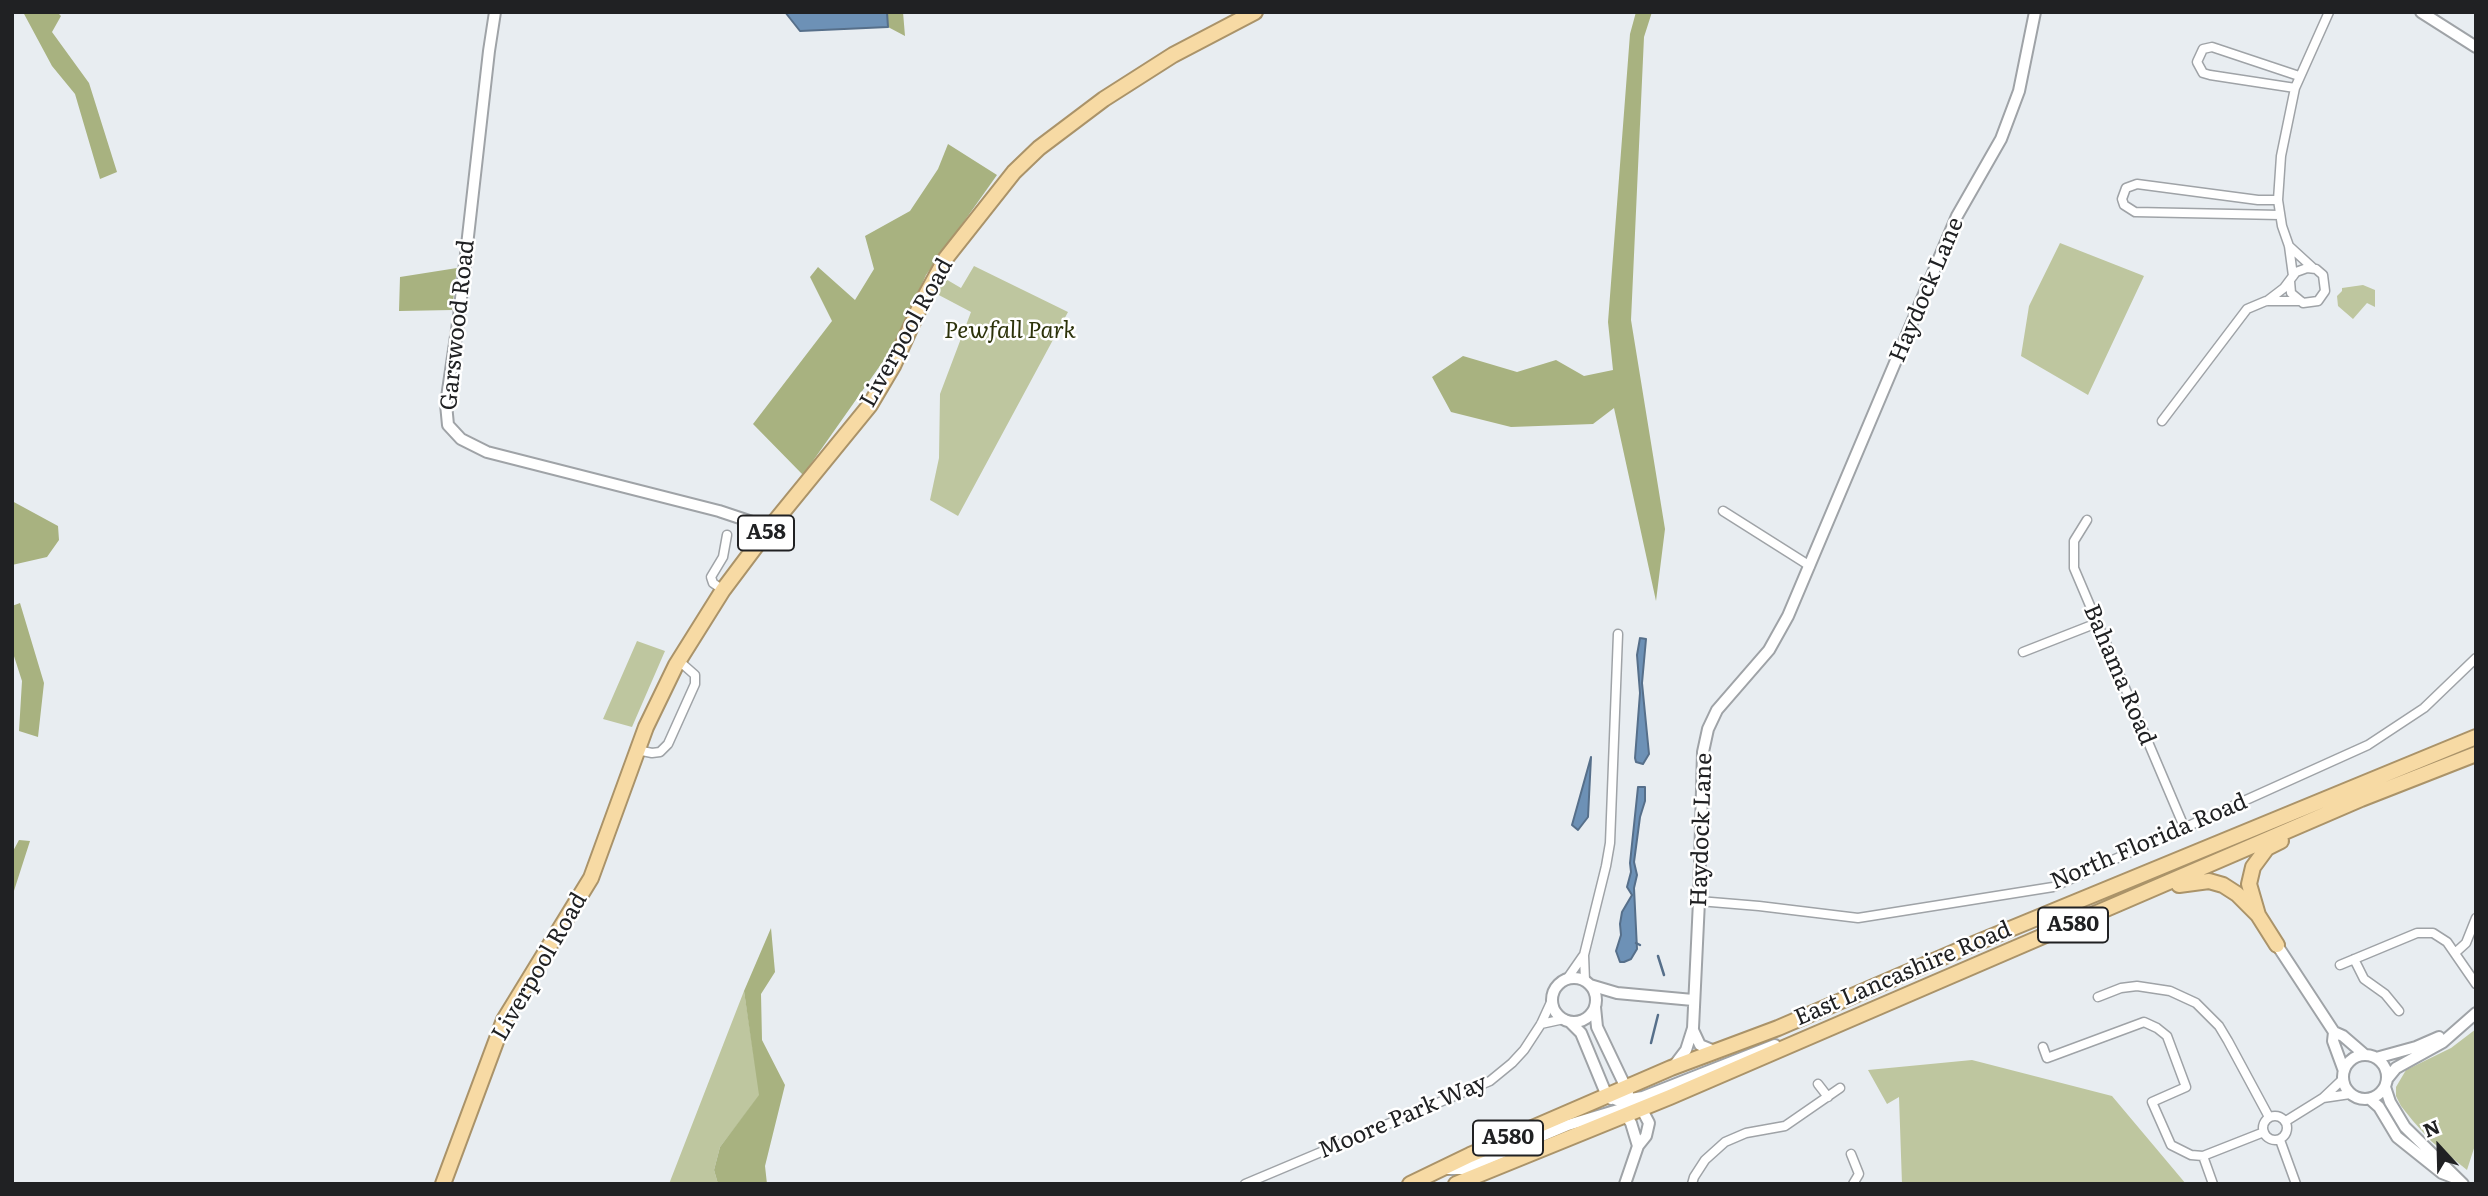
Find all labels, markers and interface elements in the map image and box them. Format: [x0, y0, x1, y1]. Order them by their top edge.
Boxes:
street label: Haydock Lane [1884, 214, 1970, 366]
street label: Garswood Road [435, 238, 481, 412]
street label: Liverpool Road [855, 254, 959, 412]
park label: Pewfall Park [944, 317, 1076, 345]
road number: A58 [738, 516, 794, 550]
street label: Bahama Road [2077, 601, 2161, 749]
street label: Haydock Lane [1686, 752, 1718, 908]
street label: North Florida Road [2046, 788, 2252, 896]
street label: Liverpool Road [487, 888, 593, 1046]
road number: A580 [2038, 908, 2108, 942]
street label: East Lancashire Road [1791, 916, 2015, 1032]
street label: Moore Park Way [1314, 1069, 1492, 1165]
north arrow [2404, 1112, 2474, 1182]
text: N [2418, 1112, 2444, 1144]
road number: A580 [1473, 1120, 1543, 1156]

